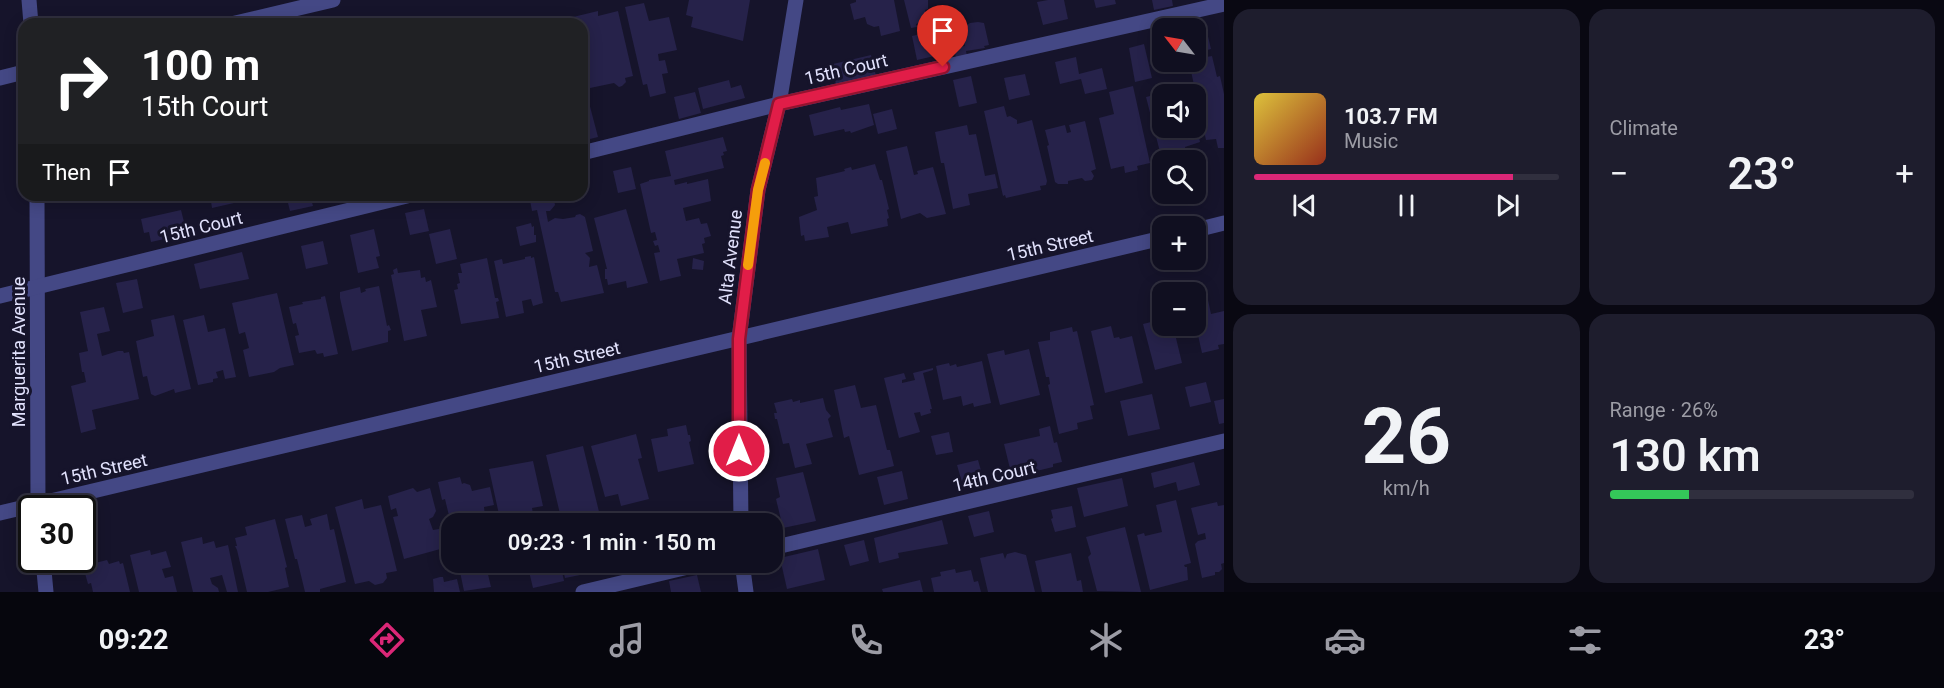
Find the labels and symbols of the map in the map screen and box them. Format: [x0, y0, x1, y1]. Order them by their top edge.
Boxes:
pin [917, 5, 968, 67]
north arrow [1152, 18, 1206, 72]
street label: 15th Court [802, 49, 890, 89]
street label: 15th Court [157, 207, 245, 247]
street label: Alta Avenue [714, 209, 746, 305]
street label: 15th Street [1005, 225, 1095, 265]
street label: Marguerita Avenue [8, 277, 29, 427]
street label: 15th Street [532, 337, 622, 377]
position arrow [707, 419, 771, 483]
street label: 15th Street [59, 449, 149, 489]
street label: 14th Court [950, 456, 1038, 496]
speed limit sign: 30 [18, 495, 96, 573]

